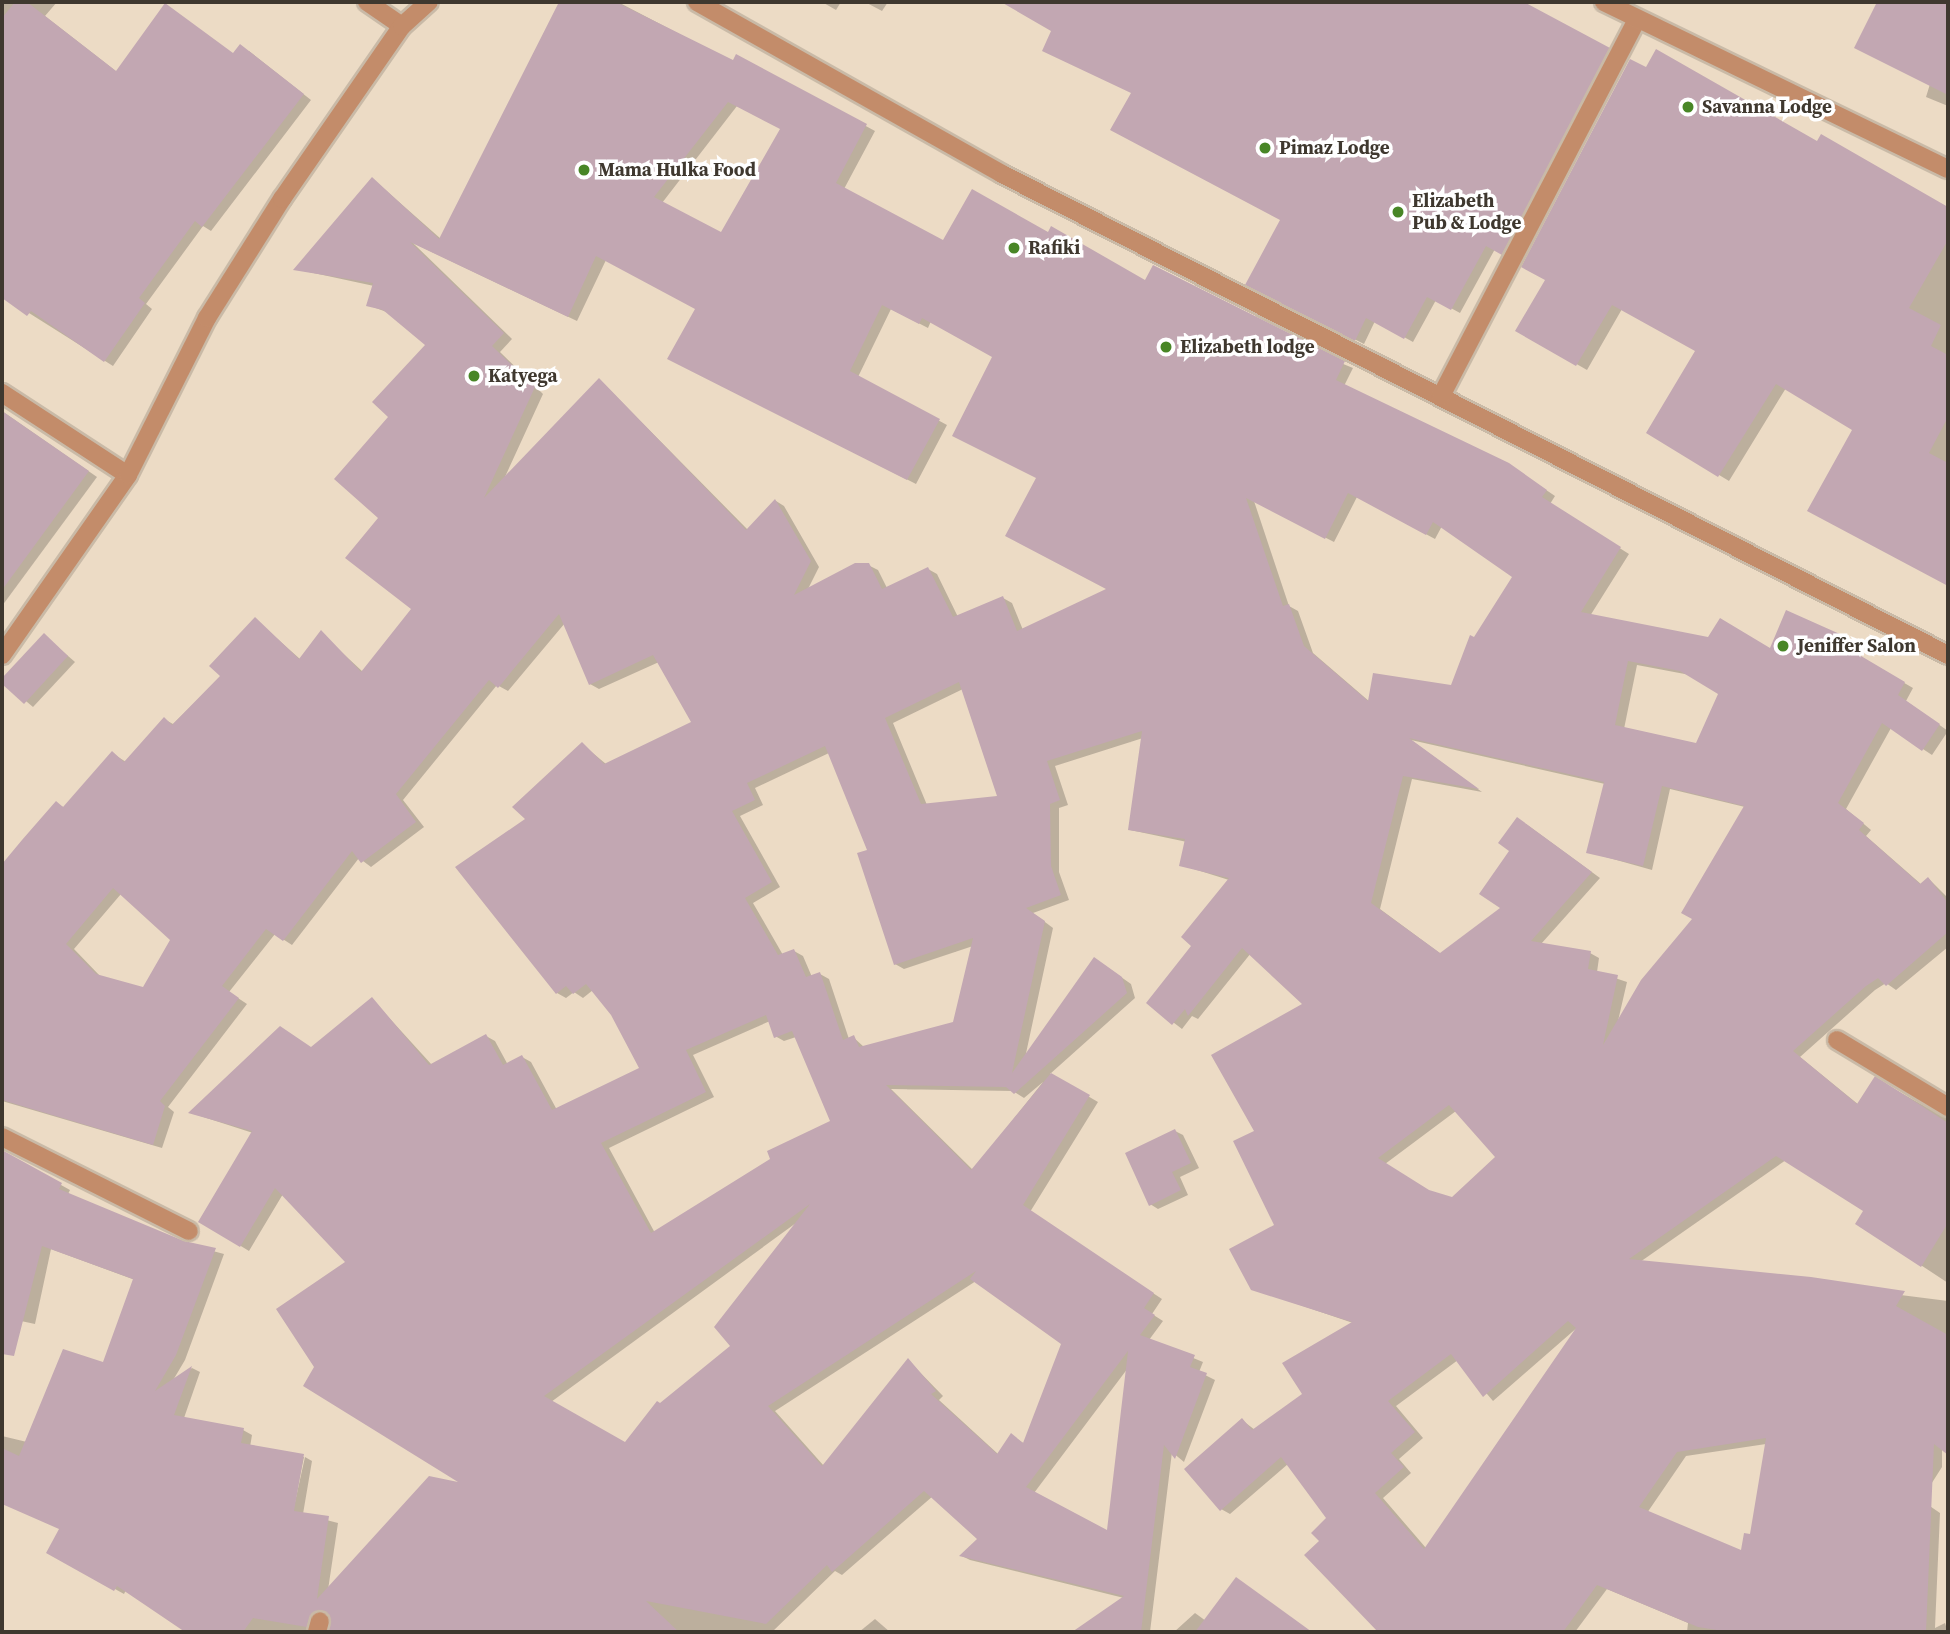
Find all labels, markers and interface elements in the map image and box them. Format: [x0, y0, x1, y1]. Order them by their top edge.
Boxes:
place label: Savanna Lodge [1702, 96, 1832, 118]
marker: Savanna Lodge [1680, 99, 1696, 115]
place label: Pimaz Lodge [1279, 137, 1390, 159]
marker: Pimaz Lodge [1257, 140, 1273, 156]
place label: Mama Hulka Food [598, 159, 756, 181]
marker: Mama Hulka Food [576, 162, 592, 178]
place label: Elizabeth Pub & Lodge [1412, 190, 1521, 234]
marker: Elizabeth Pub & Lodge [1390, 204, 1406, 220]
place label: Rafiki [1028, 237, 1080, 259]
marker: Rafiki [1006, 240, 1022, 256]
place label: Elizabeth lodge [1180, 336, 1315, 358]
marker: Elizabeth lodge [1158, 339, 1174, 355]
place label: Katyega [488, 365, 558, 387]
marker: Katyega [466, 368, 482, 384]
place label: Jeniffer Salon [1797, 635, 1916, 657]
marker: Jeniffer Salon [1775, 638, 1791, 654]

